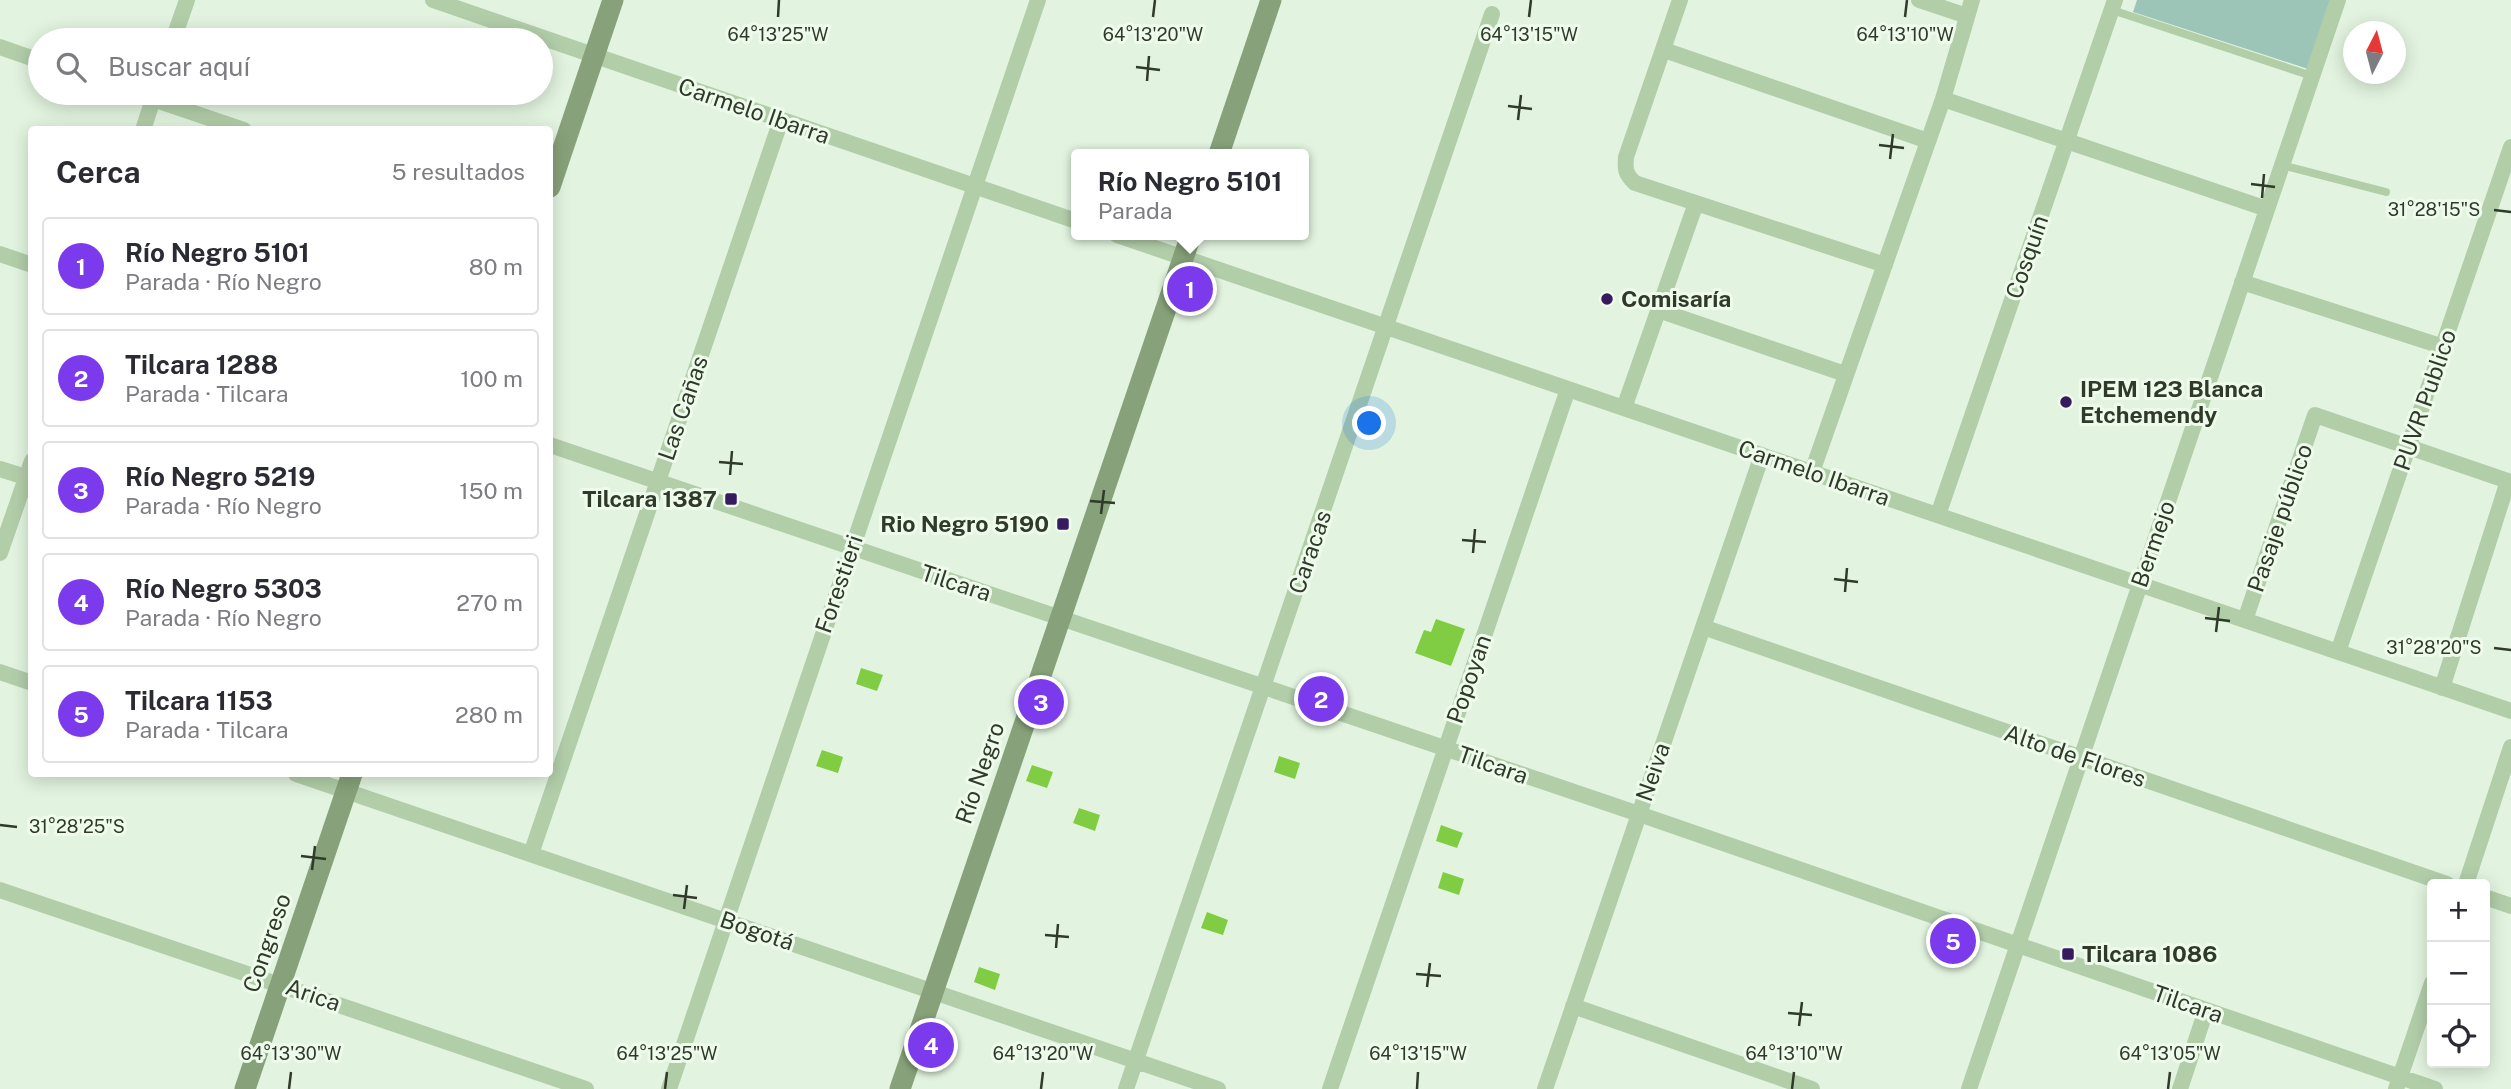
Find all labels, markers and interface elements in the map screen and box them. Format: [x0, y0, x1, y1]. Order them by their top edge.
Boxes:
north arrow [2343, 21, 2406, 84]
text: 64°13'25"W [727, 24, 829, 45]
text: 64°13'20"W [1103, 24, 1203, 45]
text: 64°13'15"W [1480, 24, 1578, 45]
text: 64°13'10"W [1856, 24, 1954, 45]
search box [28, 28, 553, 105]
icon: search [52, 48, 90, 86]
text: Buscar aquí [108, 51, 250, 82]
street label: Carmelo Ibarra [675, 72, 833, 149]
popup [1071, 149, 1309, 240]
text: Cerca [56, 154, 141, 190]
text: 5 resultados [392, 158, 525, 185]
text: Río Negro 5101 [1098, 166, 1282, 197]
text: Parada [1098, 197, 1173, 224]
text: 31°28'15"S [2388, 199, 2480, 220]
street label: Cosquín [2000, 212, 2053, 302]
text: Río Negro 5101 [125, 237, 310, 268]
text: 1 [76, 253, 86, 280]
text: 80 m [469, 253, 523, 280]
pin: 1 [1167, 263, 1213, 315]
text: Parada · Río Negro [125, 268, 322, 295]
place label: Comisaría [1621, 285, 1731, 312]
marker: Comisaría [1599, 291, 1615, 307]
street label: PUVR Publico [2388, 326, 2461, 474]
text: Tilcara 1288 [125, 349, 278, 380]
street label: Las Cañas [652, 352, 713, 464]
text: 2 [74, 365, 88, 392]
text: 100 m [460, 365, 523, 392]
place label: IPEM 123 Blanca Etchemendy [2080, 375, 2263, 428]
text: Parada · Tilcara [125, 380, 288, 407]
marker: IPEM 123 Blanca Etchemendy [2058, 394, 2074, 410]
your location [1352, 406, 1386, 440]
street label: Carmelo Ibarra [1735, 434, 1893, 511]
street label: Pasaje público [2242, 440, 2317, 595]
text: Río Negro 5219 [125, 461, 316, 492]
text: 3 [73, 477, 89, 504]
text: 150 m [459, 477, 523, 504]
place label: Tilcara 1387 [582, 485, 717, 512]
marker: Tilcara 1387 [723, 491, 739, 507]
text: Parada · Río Negro [125, 492, 322, 519]
street label: Bermejo [2125, 497, 2180, 591]
street label: Caracas [1283, 507, 1336, 597]
place label: Rio Negro 5190 [880, 510, 1049, 537]
marker: Rio Negro 5190 [1055, 516, 1071, 532]
street label: Forestieri [809, 531, 868, 636]
street label: Tilcara [918, 559, 995, 607]
text: Río Negro 5303 [125, 573, 322, 604]
text: 4 [73, 589, 89, 616]
text: 270 m [456, 589, 523, 616]
text: Parada · Río Negro [125, 604, 322, 631]
street label: Popoyan [1441, 631, 1496, 727]
text: 31°28'20"S [2386, 637, 2482, 658]
pin: 2 [1298, 673, 1344, 725]
pin: 3 [1018, 676, 1064, 728]
text: Tilcara 1153 [125, 685, 273, 716]
text: 5 [73, 701, 89, 728]
text: 280 m [455, 701, 523, 728]
text: Parada · Tilcara [125, 716, 288, 743]
street label: Río Negro [950, 718, 1009, 827]
street label: Alto de Flores [2001, 719, 2149, 792]
street label: Neiva [1630, 739, 1675, 805]
street label: Tilcara [1455, 740, 1532, 789]
text: 31°28'25"S [29, 816, 125, 837]
map controls [2427, 879, 2490, 1068]
button: + [2427, 879, 2490, 942]
street label: Congreso [237, 890, 296, 996]
street label: Bogotá [717, 905, 798, 956]
pin: 5 [1930, 915, 1976, 967]
place label: Tilcara 1086 [2082, 940, 2217, 967]
button: − [2427, 942, 2490, 1005]
marker: Tilcara 1086 [2060, 946, 2076, 962]
street label: Arica [282, 973, 344, 1016]
street label: Tilcara [2150, 979, 2227, 1028]
button: locate [2427, 1005, 2490, 1068]
pin: 4 [908, 1019, 954, 1071]
text: 64°13'30"W [240, 1043, 342, 1064]
text: 64°13'25"W [616, 1043, 718, 1064]
text: 64°13'20"W [993, 1043, 1093, 1064]
text: 64°13'15"W [1369, 1043, 1467, 1064]
text: 64°13'10"W [1745, 1043, 1843, 1064]
text: 64°13'05"W [2119, 1043, 2221, 1064]

